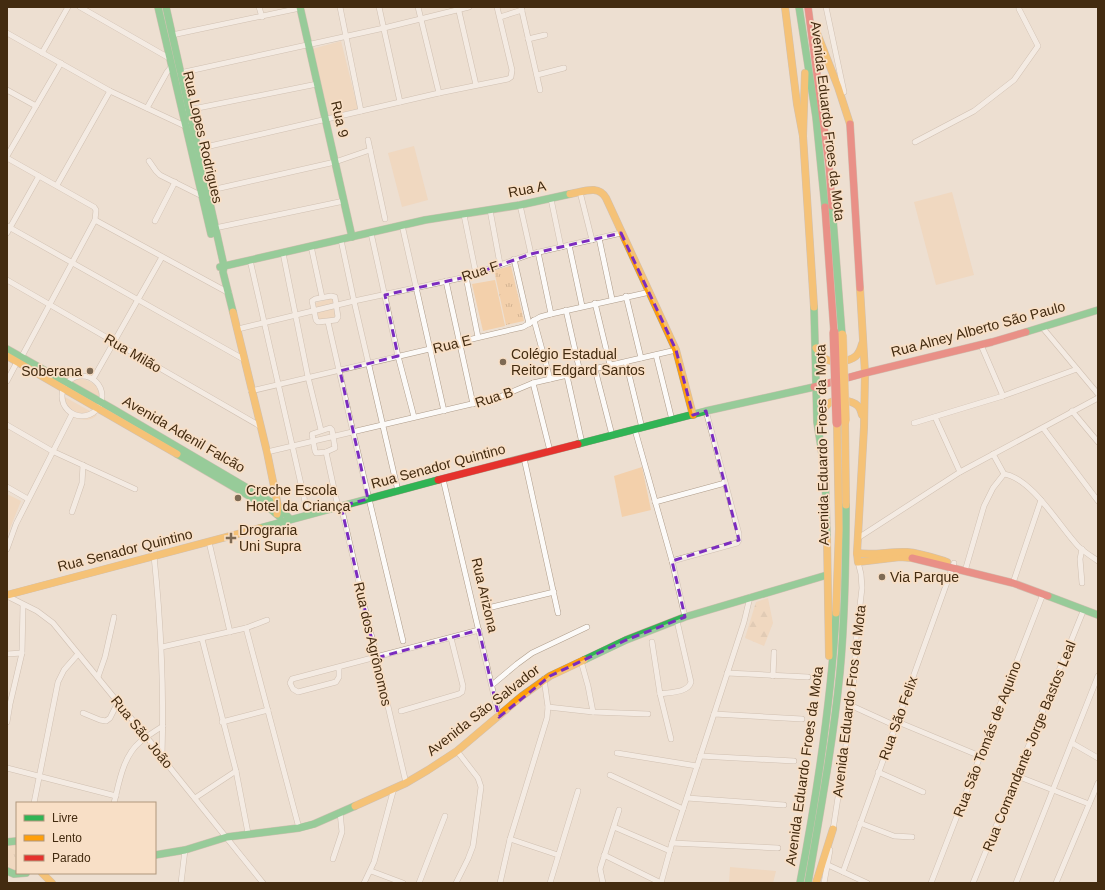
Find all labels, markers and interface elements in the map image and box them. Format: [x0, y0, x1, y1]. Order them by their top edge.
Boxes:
street label: Avenida Eduardo Froes da Mota [808, 20, 848, 222]
street label: Rua Lopes Rodrigues [180, 69, 226, 205]
street label: Rua 9 [328, 99, 352, 139]
street label: Rua A [507, 177, 548, 200]
street label: Rua F [459, 258, 501, 284]
street label: Rua Alney Alberto São Paulo [889, 298, 1067, 360]
street label: Rua Milão [102, 330, 164, 376]
street label: Rua E [431, 332, 473, 356]
street label: Avenida Eduardo Froes da Mota [812, 344, 832, 546]
place label: Colégio Estadual Reitor Edgard Santos [511, 346, 645, 378]
marker: Colégio Estadual Reitor Edgard Santos [498, 357, 508, 367]
place label: Soberana [21, 363, 82, 379]
marker: Soberana [85, 366, 95, 376]
street label: Rua B [473, 383, 515, 411]
street label: Avenida Adenil Falcão [120, 392, 248, 476]
street label: Rua Senador Quintino [369, 440, 507, 492]
place label: Creche Escola Hotel da Criança [246, 482, 350, 514]
marker: Creche Escola Hotel da Criança [233, 493, 243, 503]
place label: Drograria Uni Supra [239, 522, 301, 554]
street label: Rua Senador Quintino [56, 525, 194, 575]
marker: Drograria Uni Supra [226, 533, 236, 543]
street label: Rua Arizona [469, 556, 501, 634]
place label: Via Parque [890, 569, 959, 585]
marker: Via Parque [877, 572, 887, 582]
street label: Rua dos Agrônomos [351, 580, 395, 708]
street label: Avenida Eduardo Fros da Mota [829, 604, 869, 798]
street label: Rua Comandante Jorge Bastos Leal [979, 638, 1079, 854]
street label: Rua São Tomás de Aquino [950, 659, 1024, 819]
street label: Avenida São Salvador [424, 661, 543, 759]
street label: Avenida Eduardo Froes da Mota [782, 665, 826, 867]
street label: Rua São Felix [875, 674, 921, 762]
street label: Rua São João [108, 692, 176, 772]
legend [16, 802, 156, 874]
text: Livre [52, 811, 78, 825]
text: Lento [52, 831, 82, 845]
text: Parado [52, 851, 91, 865]

